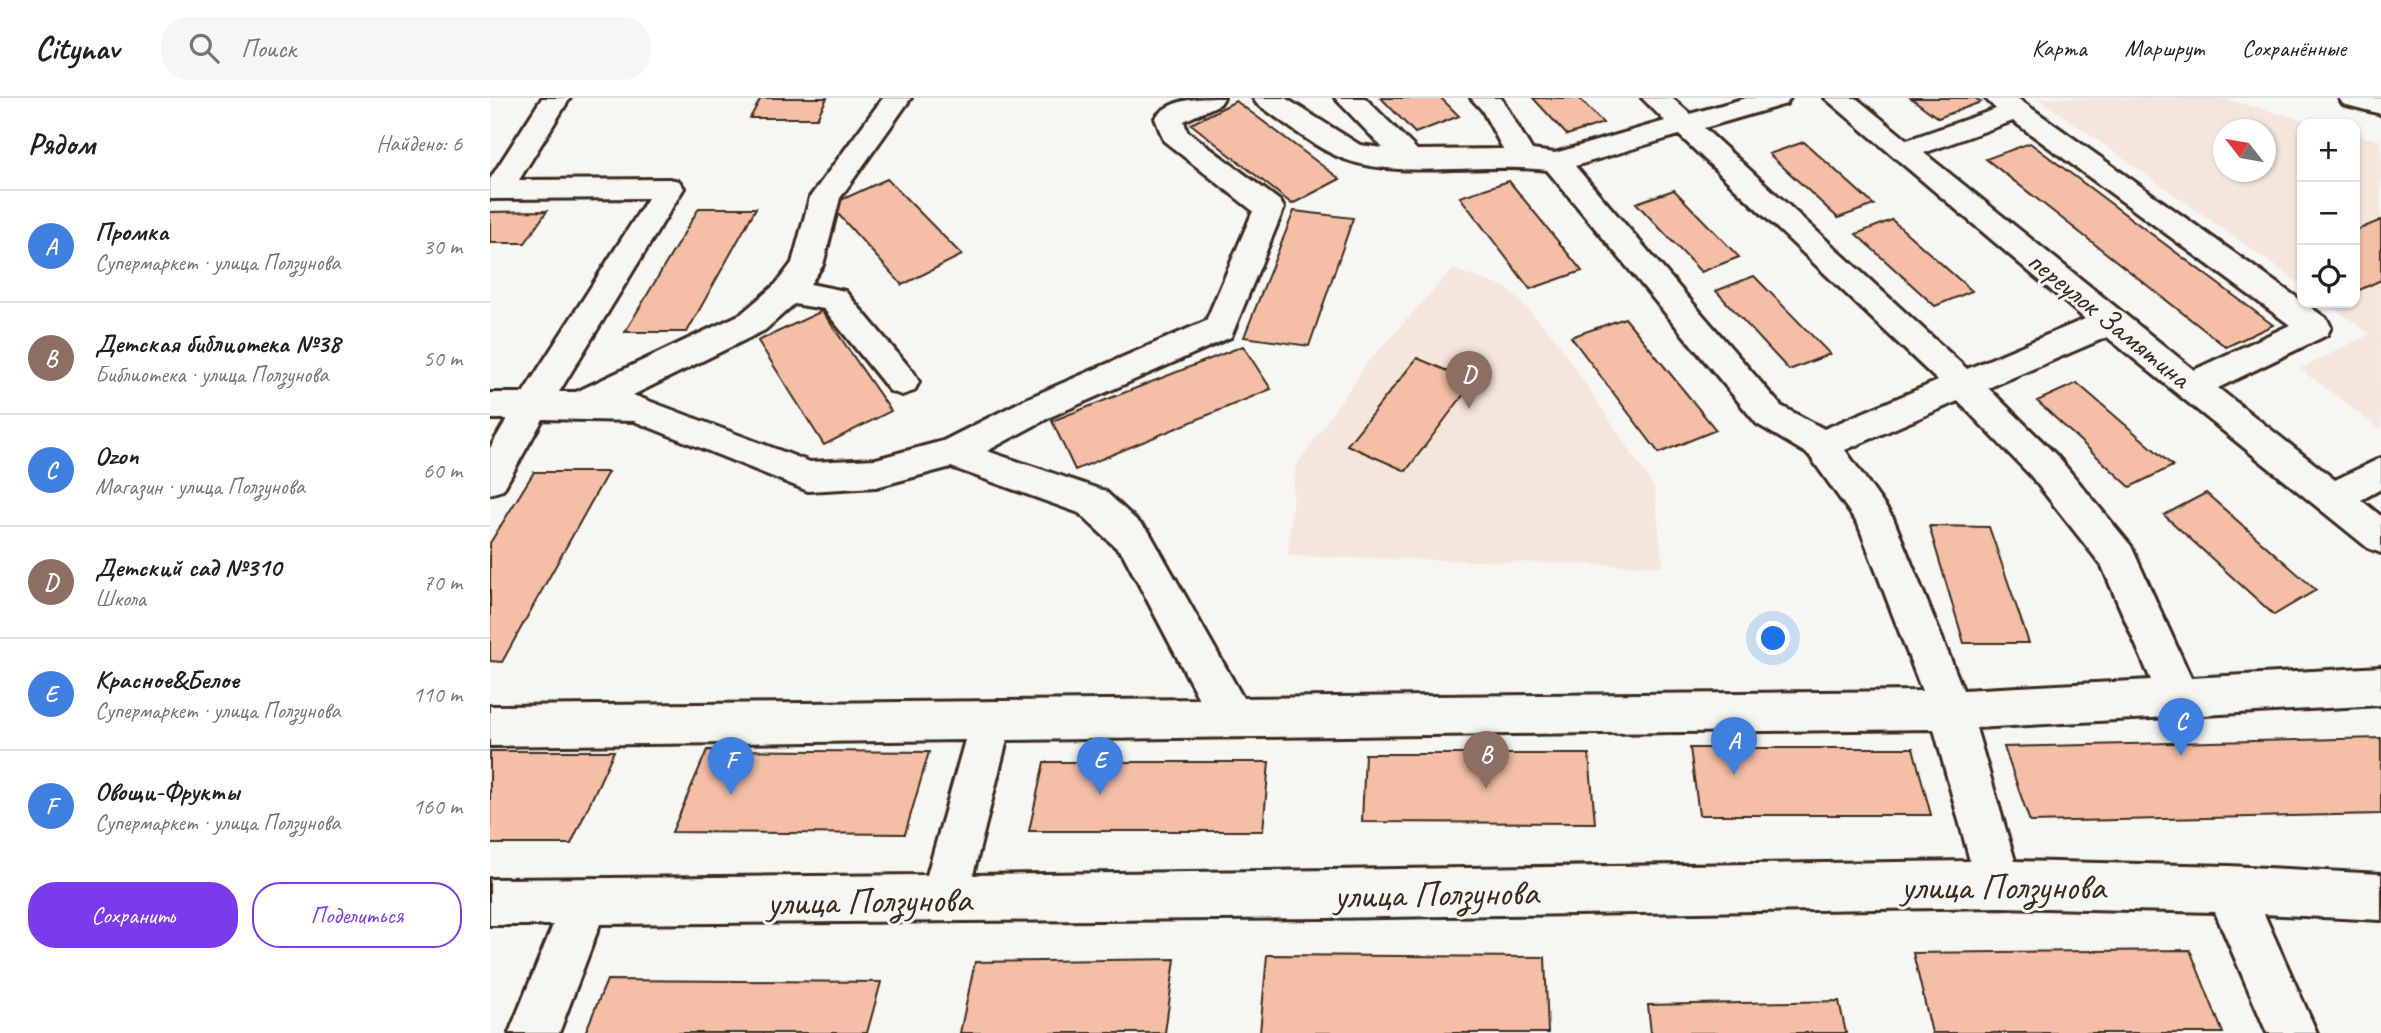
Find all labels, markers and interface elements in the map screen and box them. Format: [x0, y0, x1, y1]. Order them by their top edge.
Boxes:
search box [161, 17, 651, 80]
text: Citynav [35, 27, 119, 69]
icon: search [185, 29, 223, 67]
text: Поиск [241, 32, 296, 65]
text: Карта [2032, 33, 2087, 63]
text: Маршрут [2125, 33, 2204, 63]
text: Сохранённые [2242, 33, 2346, 63]
north arrow [2213, 119, 2276, 182]
map controls [2297, 119, 2360, 308]
button: + [2297, 119, 2360, 182]
text: Рядом [28, 125, 95, 163]
text: Найдено: 6 [376, 129, 462, 158]
button: − [2297, 182, 2360, 245]
text: Промка [95, 215, 169, 248]
text: A [45, 232, 57, 261]
text: 30 m [423, 232, 462, 261]
street label: переулок Замятина [2020, 242, 2200, 398]
button: locate [2297, 245, 2360, 308]
text: Супермаркет · улица Ползунова [95, 248, 340, 277]
text: Детская библиотека №38 [95, 327, 340, 360]
text: B [45, 344, 57, 373]
text: 50 m [423, 344, 462, 373]
pin: D [1446, 351, 1492, 409]
text: Библиотека · улица Ползунова [95, 360, 328, 389]
text: Ozon [95, 439, 138, 472]
text: C [46, 456, 56, 485]
text: 60 m [423, 456, 462, 485]
text: Магазин · улица Ползунова [95, 472, 305, 501]
text: Детский сад №310 [95, 551, 281, 584]
text: D [44, 568, 58, 597]
text: 70 m [423, 568, 462, 597]
text: Школа [95, 584, 146, 613]
your location [1756, 621, 1790, 655]
text: Красное&Белое [95, 663, 239, 696]
text: E [45, 680, 57, 709]
text: 110 m [413, 680, 462, 709]
text: Супермаркет · улица Ползунова [95, 696, 340, 725]
pin: C [2158, 698, 2204, 756]
pin: A [1711, 717, 1757, 775]
pin: B [1463, 731, 1509, 789]
pin: F [708, 737, 754, 795]
pin: E [1077, 737, 1123, 795]
text: Овощи-Фрукты [95, 775, 239, 808]
text: F [46, 792, 56, 821]
text: 160 m [413, 792, 462, 821]
text: Супермаркет · улица Ползунова [95, 808, 340, 837]
street label: улица Ползунова [1899, 863, 2108, 910]
street label: улица Ползунова [1331, 868, 1542, 919]
street label: улица Ползунова [764, 875, 975, 926]
button: Сохранить [28, 882, 238, 948]
button: Поделиться [252, 882, 462, 948]

